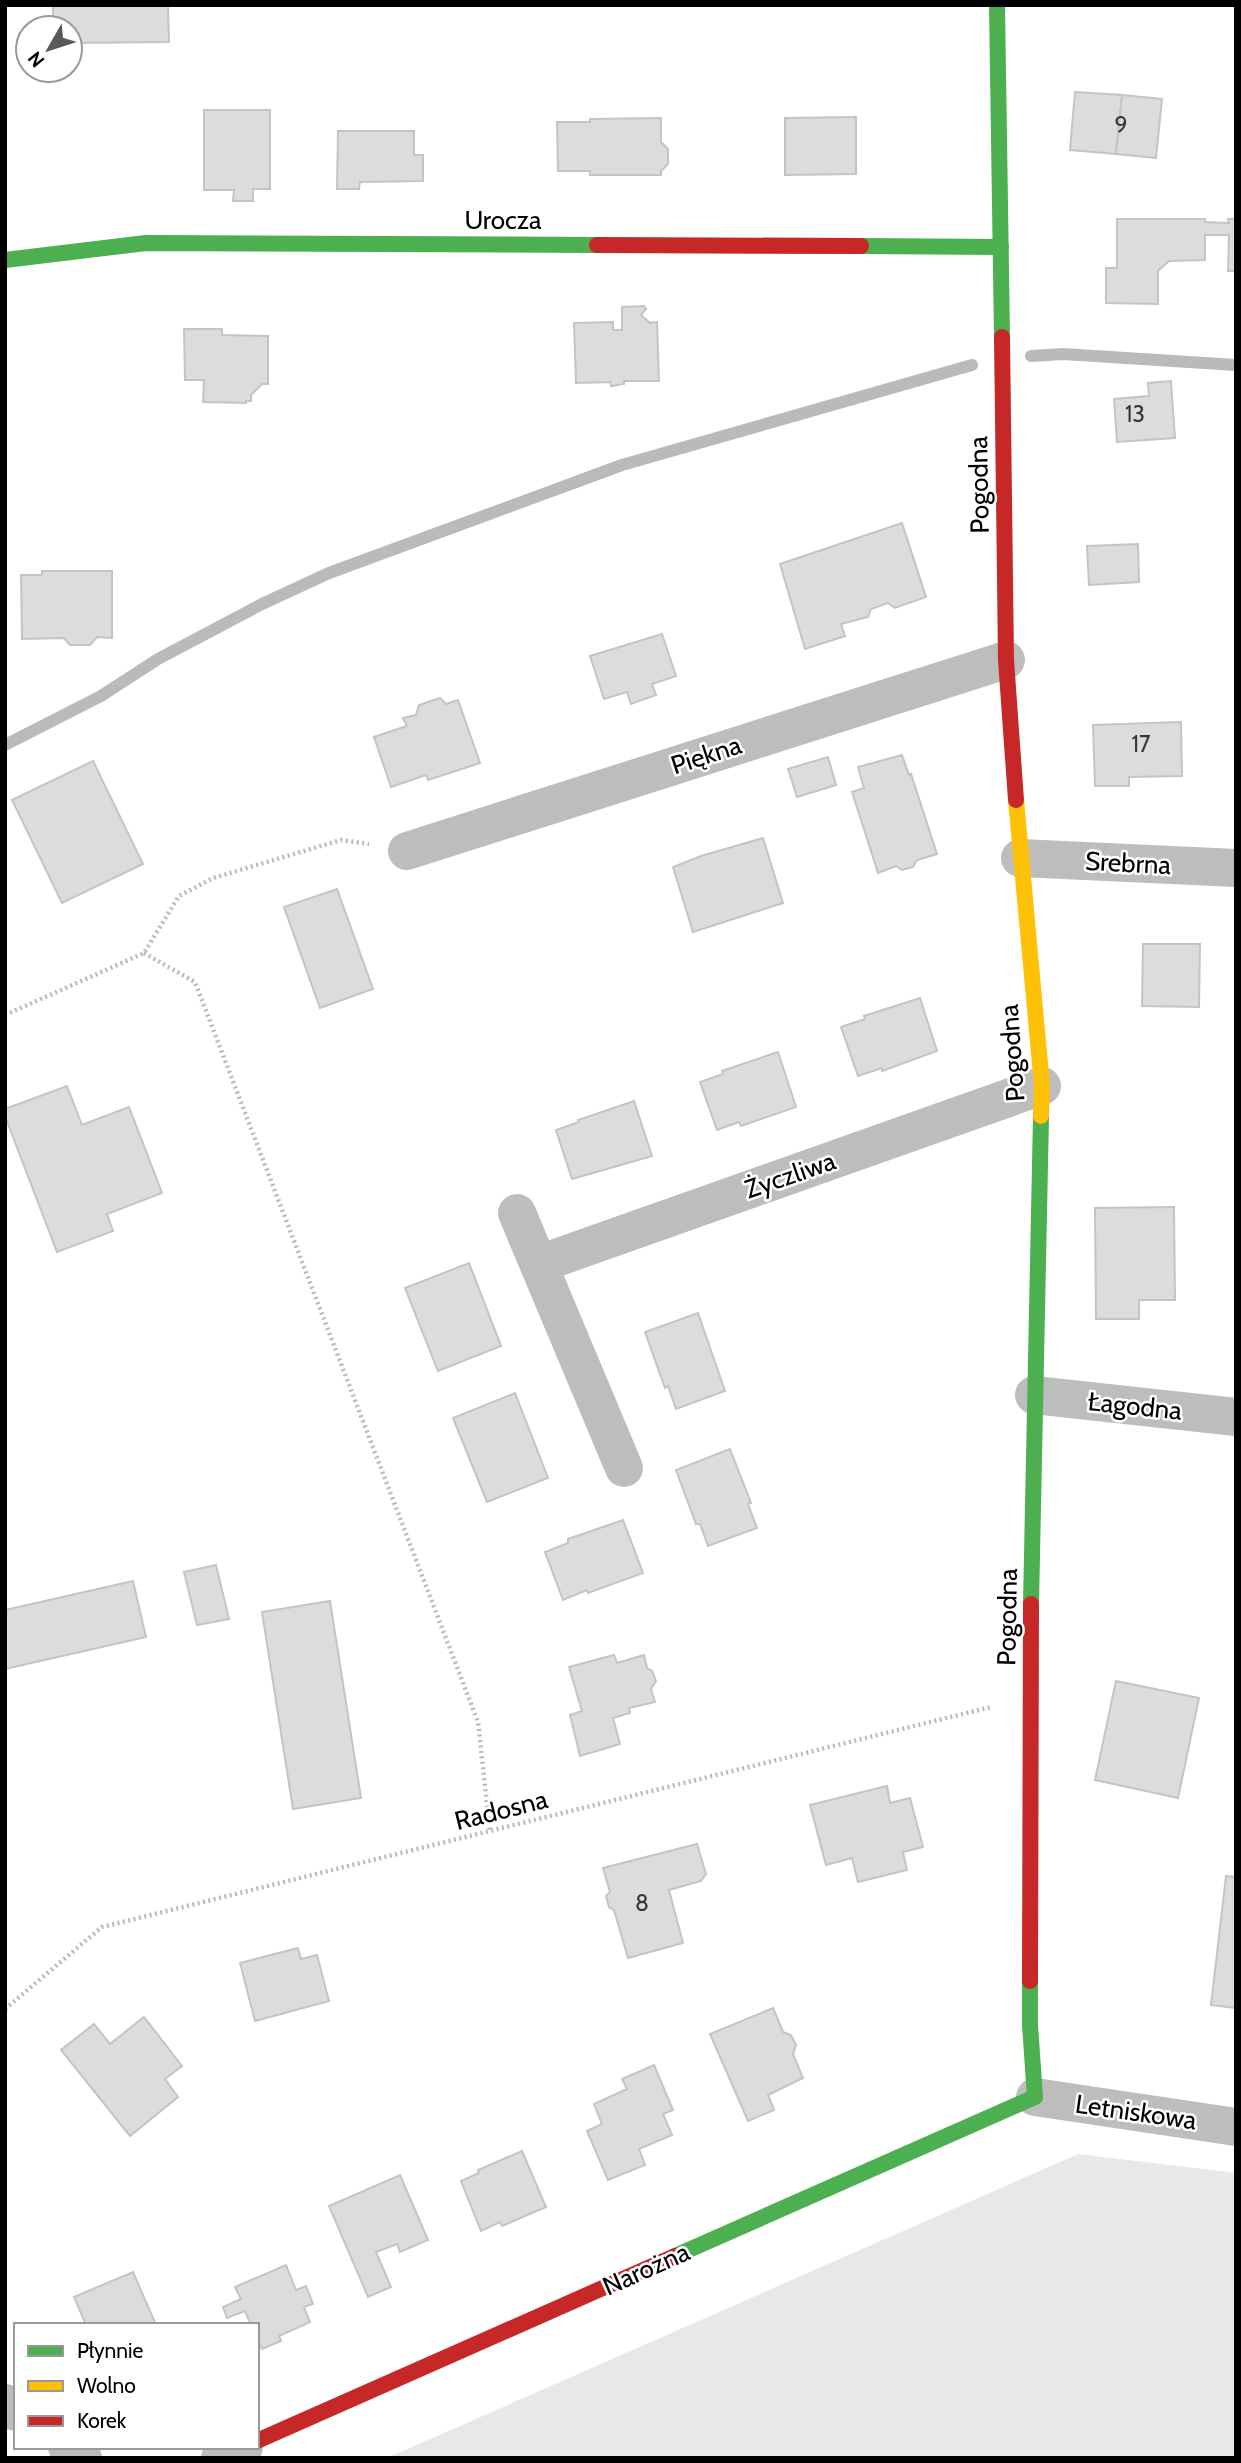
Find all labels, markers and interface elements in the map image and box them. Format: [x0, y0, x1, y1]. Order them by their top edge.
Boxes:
north arrow [14, 14, 84, 84]
text: N [23, 47, 49, 72]
house number: 9 [1114, 111, 1128, 139]
street label: Urocza [464, 204, 542, 236]
house number: 13 [1125, 400, 1145, 428]
street label: Pogodna [962, 435, 996, 534]
street label: Piękna [667, 728, 746, 781]
house number: 17 [1131, 730, 1151, 758]
street label: Srebrna [1084, 845, 1172, 881]
street label: Pogodna [993, 1003, 1031, 1103]
street label: Życzliwa [740, 1144, 840, 1205]
street label: Łagodna [1086, 1385, 1184, 1427]
street label: Pogodna [990, 1567, 1024, 1666]
street label: Radosna [451, 1783, 551, 1837]
house number: 8 [635, 1889, 649, 1917]
street label: Letniskowa [1073, 2088, 1199, 2136]
street label: Narożna [597, 2235, 695, 2302]
legend [14, 2323, 259, 2449]
text: Płynnie [77, 2338, 144, 2363]
text: Wolno [77, 2373, 136, 2398]
text: Korek [77, 2408, 127, 2433]

